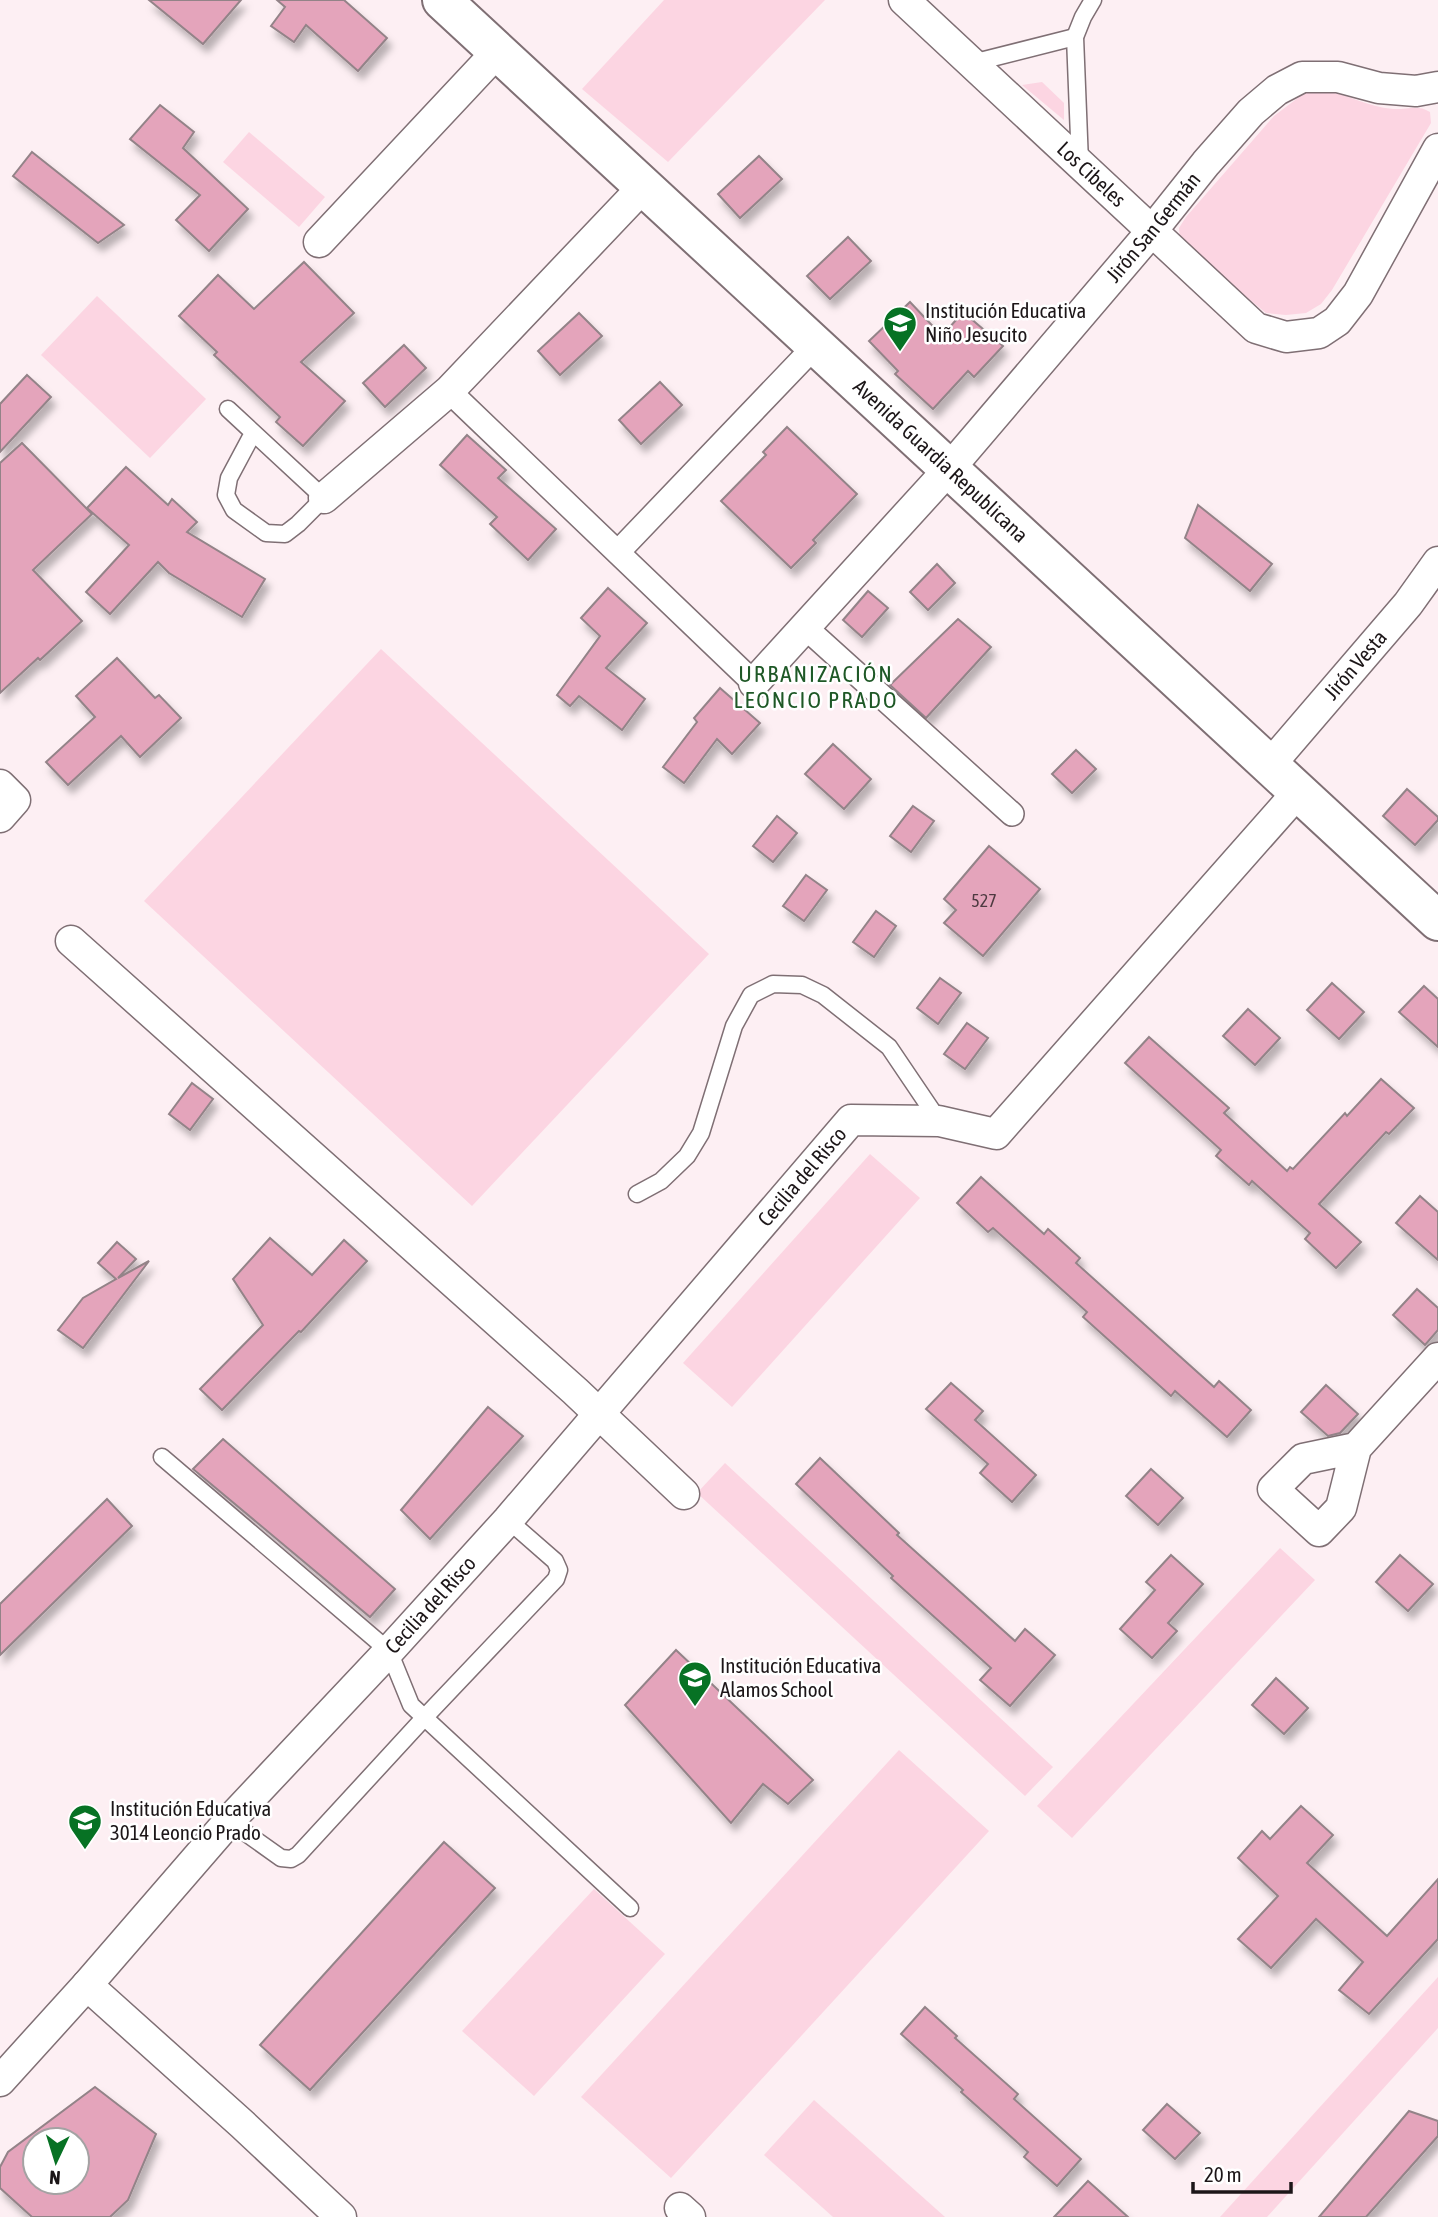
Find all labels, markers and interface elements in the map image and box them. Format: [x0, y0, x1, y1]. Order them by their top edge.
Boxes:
street label: Los Cibeles [1053, 136, 1131, 211]
street label: Jirón San Germán [1101, 167, 1205, 286]
place label: Institución Educativa Niño Jesucito [925, 298, 1086, 346]
school or university icon: Institución Educativa Niño Jesucito [881, 304, 919, 353]
street label: Avenida Guardia Republicana [849, 374, 1033, 547]
street label: Jirón Vesta [1319, 625, 1391, 704]
district label: URBANIZACIÓN LEONCIO PRADO [734, 661, 898, 713]
house number: 527 [971, 890, 997, 911]
street label: Cecilia del Risco [752, 1122, 851, 1231]
street label: Cecilia del Risco [380, 1551, 480, 1658]
place label: Institución Educativa Alamos School [720, 1653, 881, 1701]
school or university icon: Institución Educativa Alamos School [676, 1659, 714, 1708]
place label: Institución Educativa 3014 Leoncio Prado [110, 1796, 271, 1844]
school or university icon: Institución Educativa 3014 Leoncio Prado [66, 1802, 104, 1851]
north arrow [21, 2126, 91, 2196]
scale bar [1193, 2150, 1291, 2194]
text: 20 m [1204, 2162, 1242, 2186]
text: N [48, 2167, 61, 2189]

